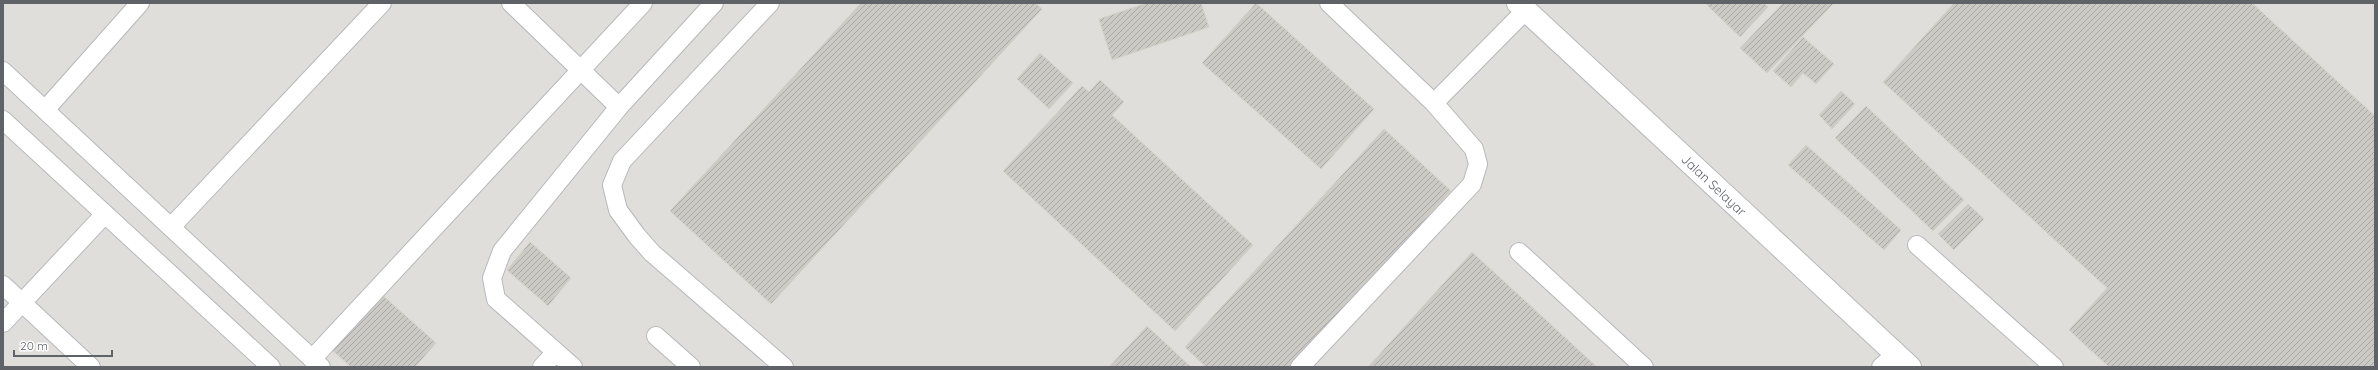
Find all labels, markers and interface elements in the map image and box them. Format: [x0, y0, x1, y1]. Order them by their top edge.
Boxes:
street label: Jalan Selayar [1678, 151, 1750, 219]
scale bar [14, 332, 112, 358]
text: 20 m [20, 338, 48, 353]

